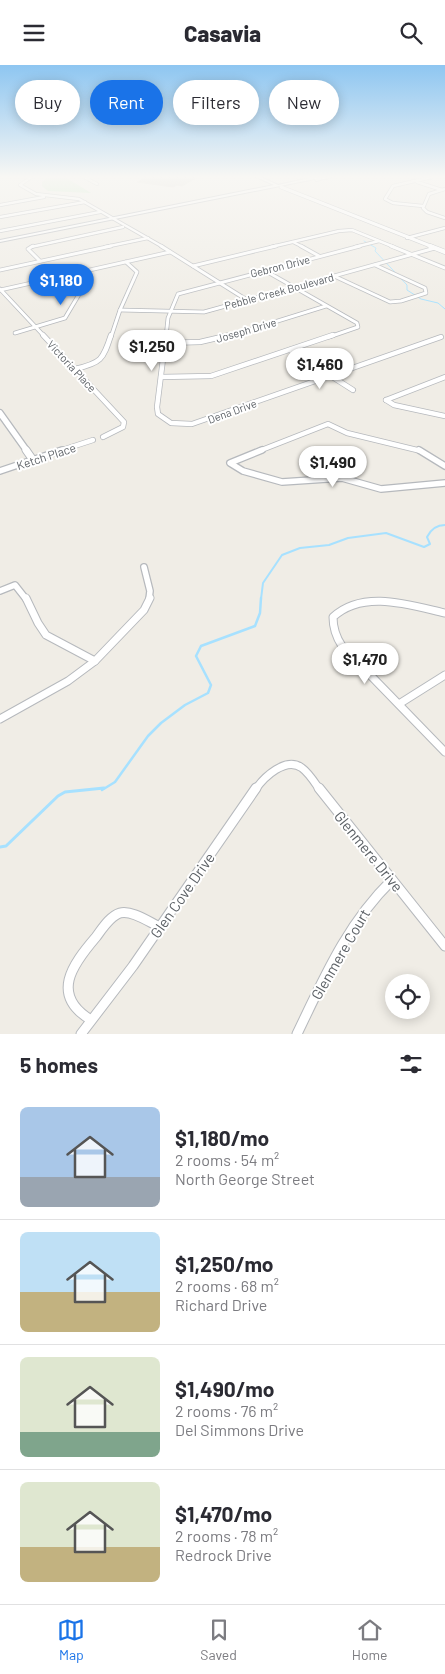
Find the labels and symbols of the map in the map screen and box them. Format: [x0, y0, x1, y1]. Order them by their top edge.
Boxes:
street label: Gebron Drive [249, 252, 311, 280]
pin: $1,180 [20, 263, 102, 306]
street label: Pebble Creek Boulevard [223, 270, 335, 312]
street label: Joseph Drive [214, 315, 278, 345]
pin: $1,250 [111, 329, 193, 372]
street label: Victoria Place [45, 338, 99, 395]
pin: $1,460 [279, 347, 361, 390]
street label: Dena Drive [206, 396, 258, 426]
street label: Ketch Place [15, 440, 77, 472]
pin: $1,490 [292, 445, 374, 488]
pin: $1,470 [324, 643, 406, 685]
street label: Glenmere Drive [331, 807, 407, 895]
street label: Glen Cove Drive [146, 849, 218, 941]
street label: Glenmere Court [307, 905, 373, 1003]

